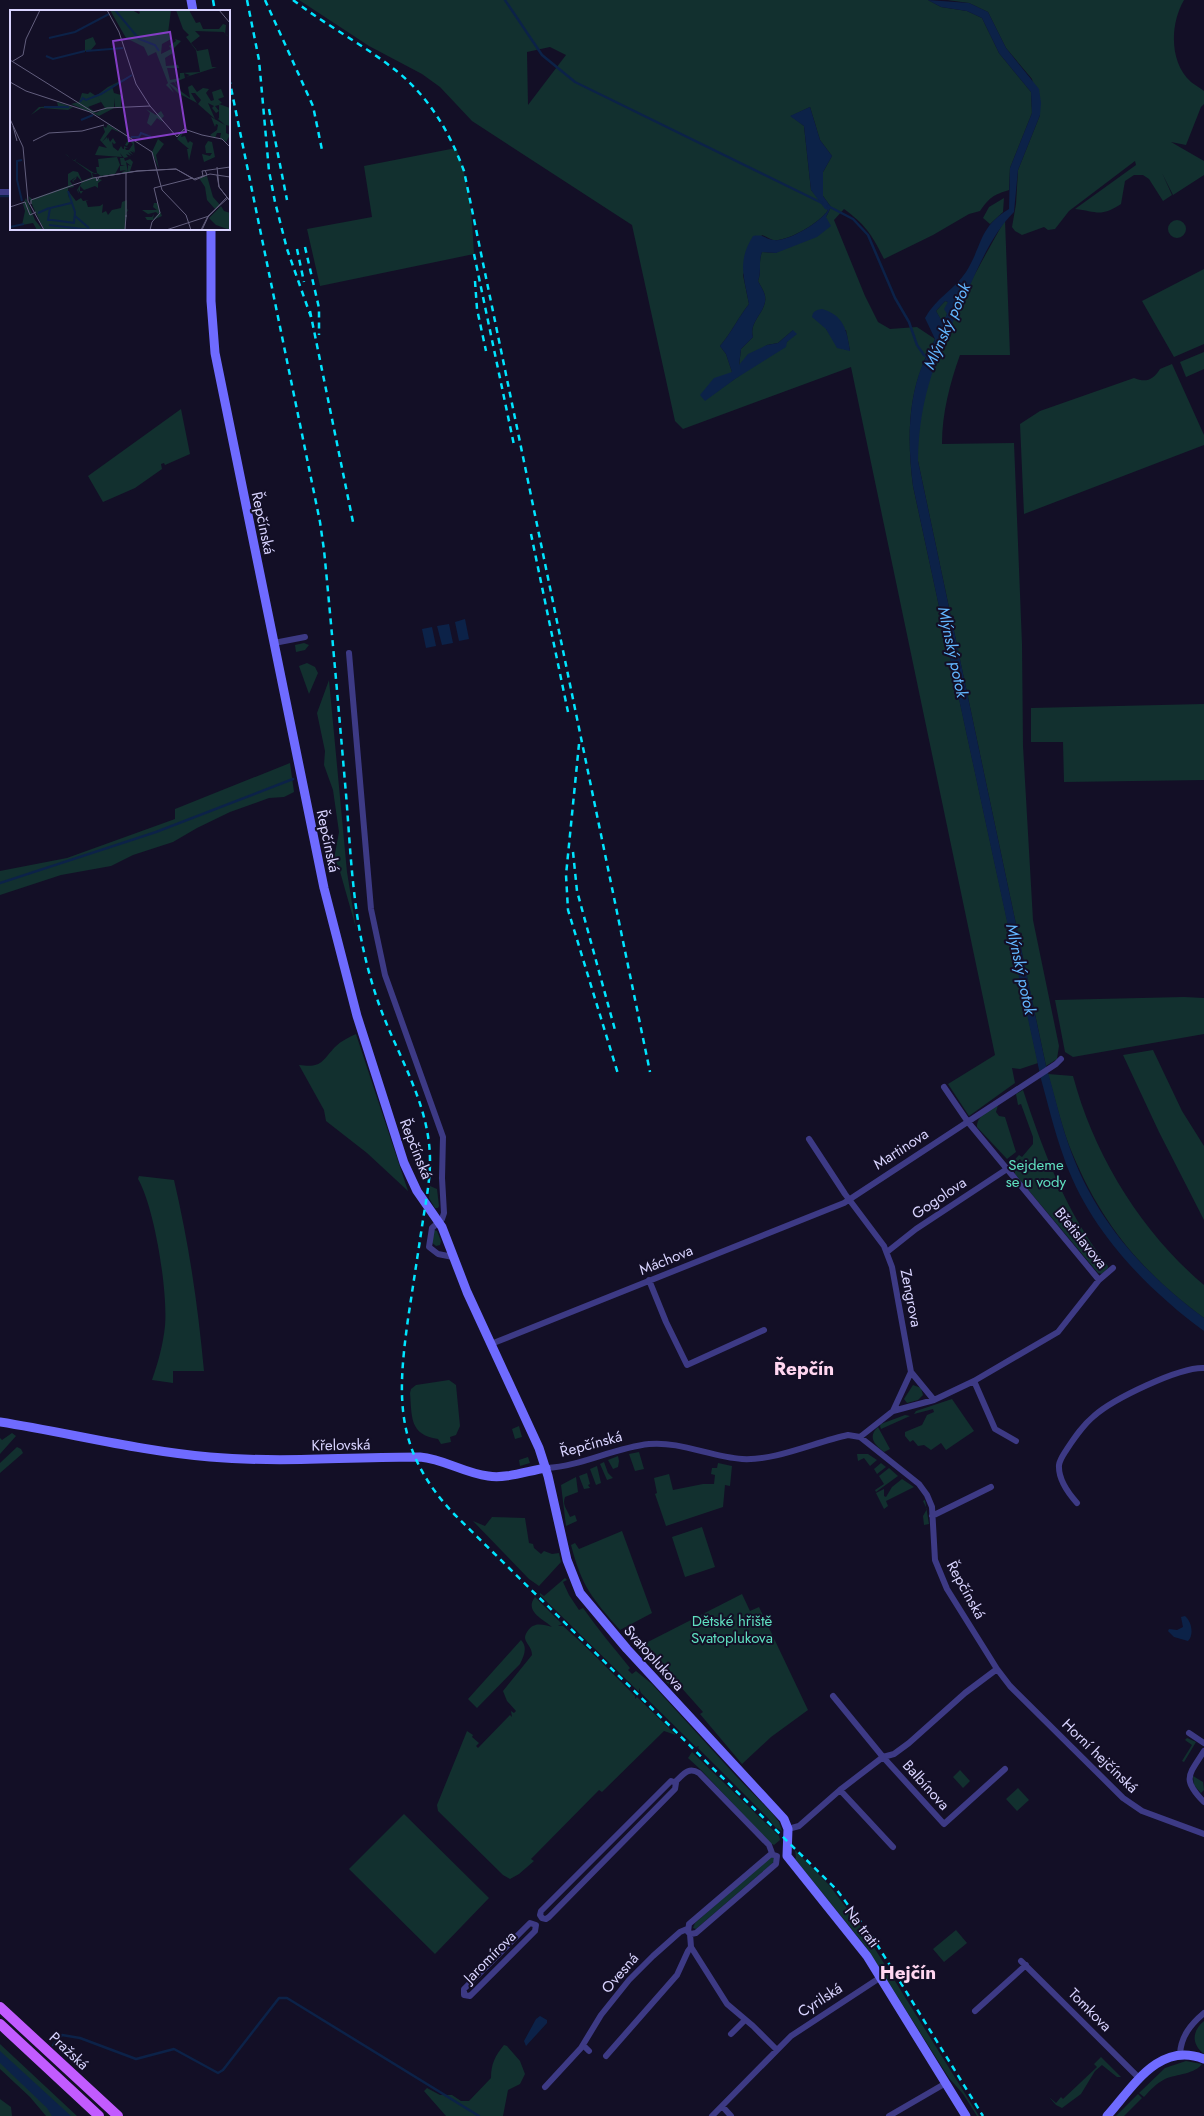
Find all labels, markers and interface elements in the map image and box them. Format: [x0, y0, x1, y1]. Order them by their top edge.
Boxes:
inset map [10, 10, 230, 230]
water label: Mlýnský potok [918, 278, 977, 373]
street label: Řepčínská [246, 490, 280, 556]
water label: Mlýnský potok [932, 604, 974, 701]
street label: Řepčínská [311, 808, 345, 874]
water label: Mlýnský potok [1000, 921, 1042, 1018]
street label: Řepčínská [394, 1115, 438, 1183]
street label: Martinova [869, 1123, 933, 1175]
park label: Sejdeme se u vody [1006, 1154, 1067, 1193]
street label: Gogolova [907, 1172, 971, 1224]
street label: Břetislavova [1049, 1203, 1113, 1273]
street label: Máchova [636, 1239, 696, 1281]
street label: Zengrova [895, 1267, 927, 1329]
district label: Řepčín [774, 1355, 834, 1382]
street label: Řepčínská [557, 1425, 625, 1463]
street label: Křelovská [311, 1433, 371, 1457]
street label: Řepčínská [941, 1557, 991, 1623]
park label: Dětské hřiště Svatoplukova [691, 1610, 773, 1649]
street label: Svatoplukova [618, 1620, 690, 1696]
street label: Horní hejčínská [1057, 1714, 1143, 1798]
street label: Balbínova [897, 1755, 955, 1815]
street label: Na trati [839, 1902, 885, 1952]
street label: Jaromírova [457, 1926, 521, 1990]
street label: Ovesná [596, 1948, 644, 1998]
district label: Hejčín [880, 1959, 936, 1986]
street label: Cyrilská [793, 1977, 847, 2023]
street label: Tomkova [1063, 1983, 1117, 2037]
street label: Pražská [44, 2027, 94, 2075]

